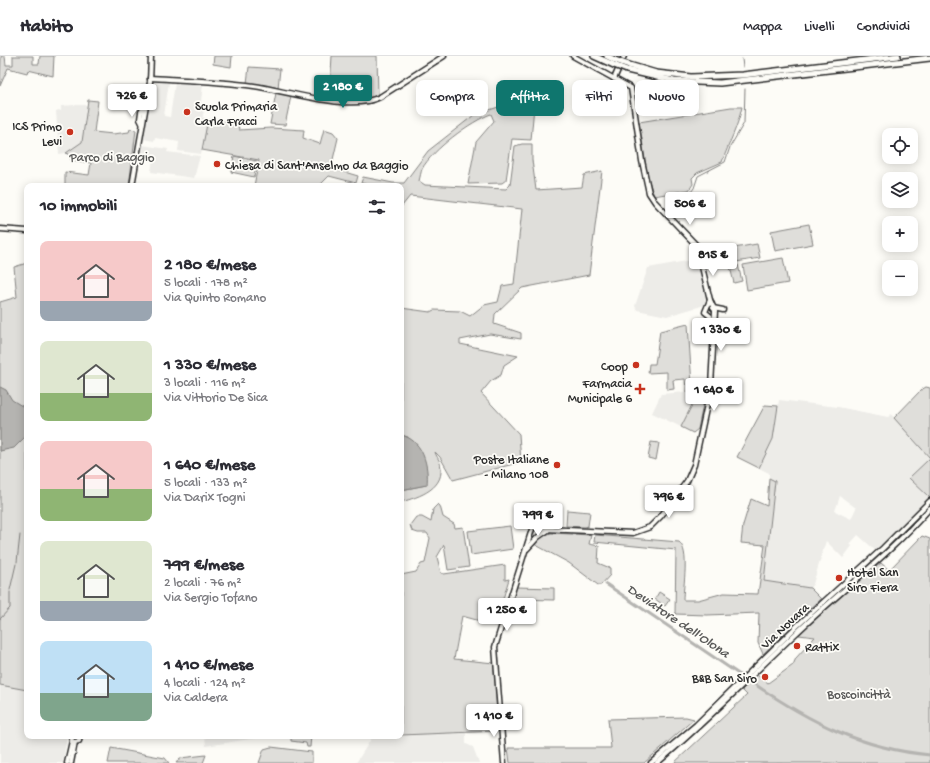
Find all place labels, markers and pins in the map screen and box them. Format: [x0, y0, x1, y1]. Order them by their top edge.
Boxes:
pin: 2 180 € [306, 75, 380, 109]
pin: 726 € [104, 84, 160, 118]
place label: Scuola Primaria Carla Fracci [195, 100, 278, 130]
marker: Scuola Primaria Carla Fracci [182, 107, 192, 117]
place label: ICS Primo Levi [12, 120, 62, 150]
marker: ICS Primo Levi [65, 127, 75, 137]
marker: Chiesa di Sant'Anselmo da Baggio [212, 159, 222, 169]
place label: Chiesa di Sant'Anselmo da Baggio [225, 159, 409, 174]
pin: 506 € [662, 192, 718, 226]
pin: 815 € [685, 243, 741, 277]
pin: 1 330 € [684, 318, 758, 352]
place label: Coop [601, 360, 629, 375]
marker: Coop [631, 360, 641, 370]
place label: Farmacia Municipale 6 [568, 377, 633, 407]
pin: 1 640 € [677, 378, 751, 412]
marker: Farmacia Municipale 6 [635, 384, 645, 394]
place label: Poste Italiane - Milano 108 [473, 453, 549, 483]
marker: Poste Italiane - Milano 108 [552, 460, 562, 470]
pin: 796 € [641, 485, 697, 519]
pin: 799 € [510, 503, 566, 537]
place label: Hotel San Siro Fiera [847, 566, 899, 596]
marker: Hotel San Siro Fiera [834, 573, 844, 583]
pin: 1 250 € [470, 598, 544, 632]
marker: Rattix [792, 641, 802, 651]
place label: Rattix [805, 641, 839, 656]
place label: B&B San Siro [691, 672, 757, 687]
marker: B&B San Siro [760, 672, 770, 682]
pin: 1 410 € [457, 704, 531, 738]

